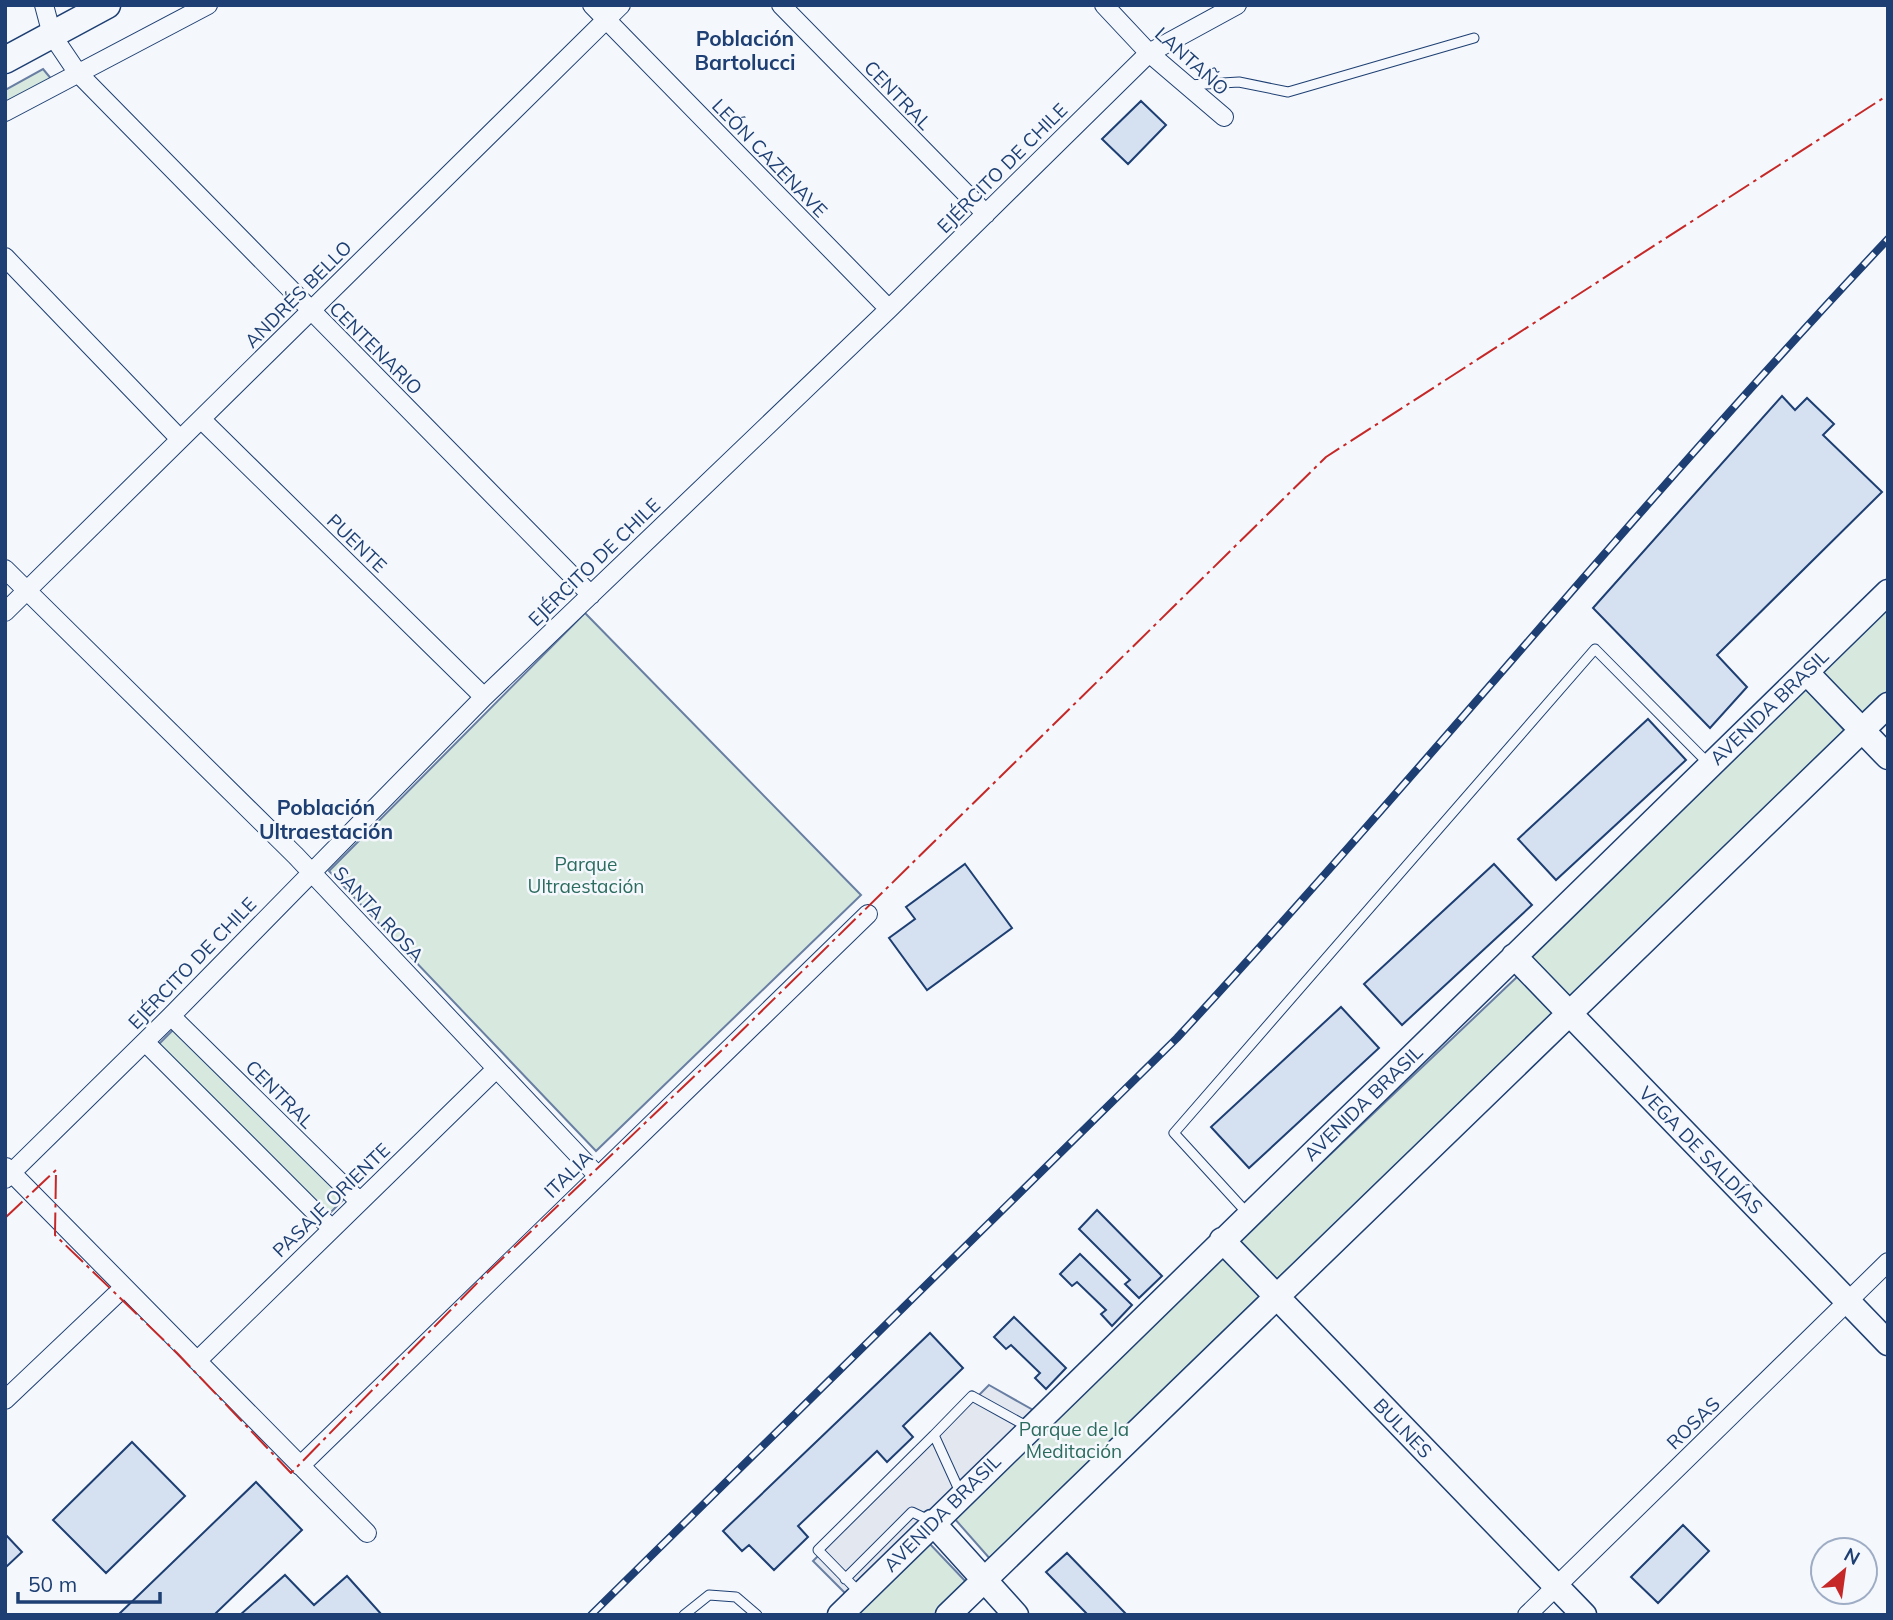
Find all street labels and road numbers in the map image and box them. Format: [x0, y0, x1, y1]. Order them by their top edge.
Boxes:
street label: LANTAÑO [1150, 22, 1234, 100]
street label: CENTRAL [859, 55, 937, 135]
street label: LEÓN CAZENAVE [707, 94, 833, 222]
street label: EJÉRCITO DE CHILE [932, 98, 1072, 238]
street label: ANDRÉS BELLO [239, 235, 357, 353]
street label: CENTENARIO [324, 296, 428, 400]
street label: EJÉRCITO DE CHILE [523, 493, 665, 631]
street label: PUENTE [322, 509, 392, 577]
street label: AVENIDA BRASIL [1704, 644, 1834, 770]
street label: SANTA ROSA [328, 861, 430, 967]
street label: EJÉRCITO DE CHILE [123, 892, 261, 1034]
street label: AVENIDA BRASIL [1298, 1040, 1428, 1166]
street label: CENTRAL [241, 1055, 320, 1134]
street label: VEGA DE SALDÍAS [1634, 1081, 1768, 1219]
street label: PASAJE ORIENTE [267, 1138, 395, 1262]
street label: ITALIA [539, 1145, 597, 1203]
street label: ROSAS [1661, 1392, 1725, 1454]
street label: BULNES [1369, 1393, 1437, 1463]
street label: AVENIDA BRASIL [878, 1449, 1006, 1577]

